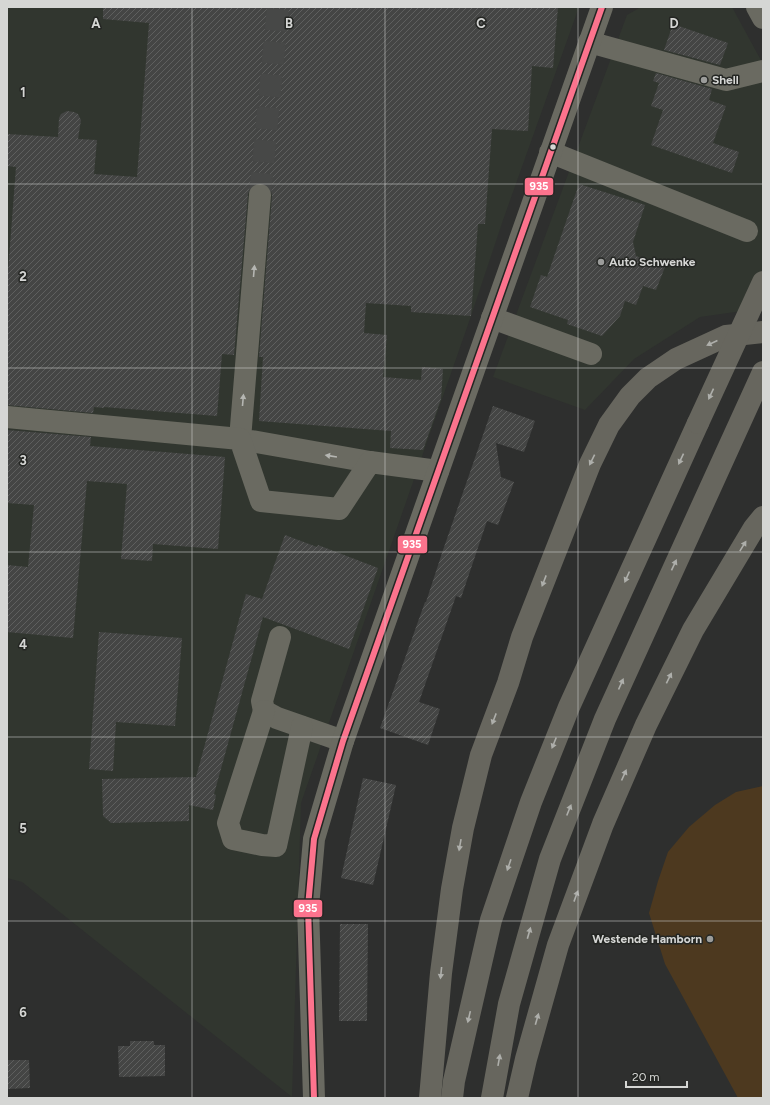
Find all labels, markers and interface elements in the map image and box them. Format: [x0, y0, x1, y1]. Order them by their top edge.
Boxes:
text: A [91, 16, 101, 31]
text: B [285, 16, 293, 31]
text: C [476, 16, 486, 31]
text: D [669, 16, 679, 31]
place label: Shell [712, 73, 739, 87]
marker: Shell [699, 75, 709, 85]
text: 1 [20, 85, 26, 100]
unlabelled marker [548, 142, 558, 152]
line badge: 935 [524, 177, 554, 196]
text: 935 [530, 180, 548, 193]
place label: Auto Schwenke [609, 255, 696, 269]
marker: Auto Schwenke [596, 257, 606, 267]
one-way arrow [250, 265, 257, 277]
text: 2 [19, 269, 27, 284]
one-way arrow [706, 340, 717, 346]
one-way arrow [708, 388, 714, 399]
one-way arrow [240, 394, 247, 406]
text: 3 [19, 453, 27, 468]
one-way arrow [325, 453, 337, 459]
one-way arrow [678, 453, 684, 465]
one-way arrow [589, 455, 595, 466]
line badge: 935 [397, 535, 428, 554]
text: 935 [403, 538, 421, 551]
one-way arrow [739, 541, 747, 551]
one-way arrow [672, 559, 678, 571]
one-way arrow [624, 571, 631, 583]
one-way arrow [541, 576, 547, 587]
text: 4 [19, 637, 27, 652]
one-way arrow [666, 672, 672, 683]
one-way arrow [618, 678, 624, 689]
one-way arrow [491, 714, 497, 726]
one-way arrow [551, 738, 557, 750]
one-way arrow [621, 769, 627, 780]
one-way arrow [567, 804, 573, 816]
text: 5 [19, 821, 27, 836]
one-way arrow [457, 839, 463, 851]
one-way arrow [506, 859, 512, 871]
one-way arrow [573, 889, 579, 901]
line badge: 935 [293, 899, 323, 918]
text: 935 [299, 902, 317, 915]
one-way arrow [526, 927, 532, 939]
place label: Westende Hamborn [592, 932, 702, 946]
marker: Westende Hamborn [705, 934, 715, 944]
one-way arrow [438, 967, 444, 979]
text: 6 [19, 1005, 27, 1020]
one-way arrow [465, 1011, 471, 1024]
one-way arrow [534, 1013, 540, 1025]
one-way arrow [496, 1054, 502, 1066]
scale bar [626, 1063, 687, 1089]
text: 20 m [632, 1070, 660, 1084]

